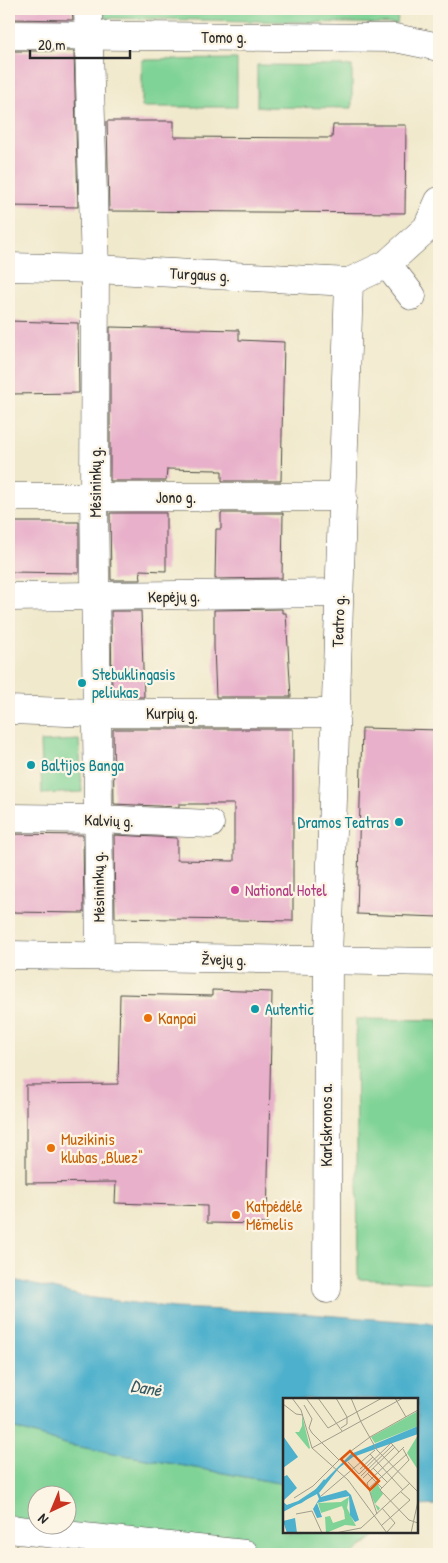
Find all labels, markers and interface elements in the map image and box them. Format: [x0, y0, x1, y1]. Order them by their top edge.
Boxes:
street label: Tomo g. [201, 26, 247, 48]
scale bar [30, 28, 130, 60]
text: 20 m [38, 34, 65, 55]
street label: Turgaus g. [169, 261, 231, 287]
street label: Mėsininkų g. [84, 447, 106, 517]
street label: Jono g. [156, 486, 196, 508]
street label: Kepėjų g. [148, 585, 200, 607]
street label: Teatro g. [326, 594, 350, 648]
place label: Stebuklingasis peliukas [92, 663, 175, 703]
marker: Stebuklingasis peliukas [76, 677, 88, 689]
street label: Kurpių g. [146, 702, 198, 724]
place label: Baltijos Banga [41, 754, 124, 776]
marker: Baltijos Banga [25, 759, 37, 771]
street label: Kalvių g. [84, 808, 134, 832]
place label: Dramos Teatras [298, 811, 389, 833]
marker: Dramos Teatras [393, 816, 405, 828]
street label: Mėsininkų g. [86, 851, 110, 923]
place label: National Hotel [245, 879, 328, 901]
marker: National Hotel [229, 884, 241, 896]
street label: Žvejų g. [201, 948, 247, 970]
place label: Autentic [265, 998, 314, 1020]
marker: Autentic [249, 1003, 261, 1015]
place label: Kanpai [158, 1007, 197, 1029]
marker: Kanpai [142, 1012, 154, 1024]
street label: Karlskronos a. [315, 1083, 337, 1167]
place label: Muzikinis klubas „Bluez“ [61, 1128, 143, 1168]
marker: Muzikinis klubas „Bluez“ [45, 1142, 57, 1154]
place label: Katpėdėlė Mėmelis [246, 1195, 303, 1235]
marker: Katpėdėlė Mėmelis [230, 1209, 242, 1221]
water label: Danė [129, 1373, 164, 1403]
inset map [283, 1398, 418, 1533]
north arrow [28, 1486, 78, 1536]
text: N [33, 1510, 52, 1529]

